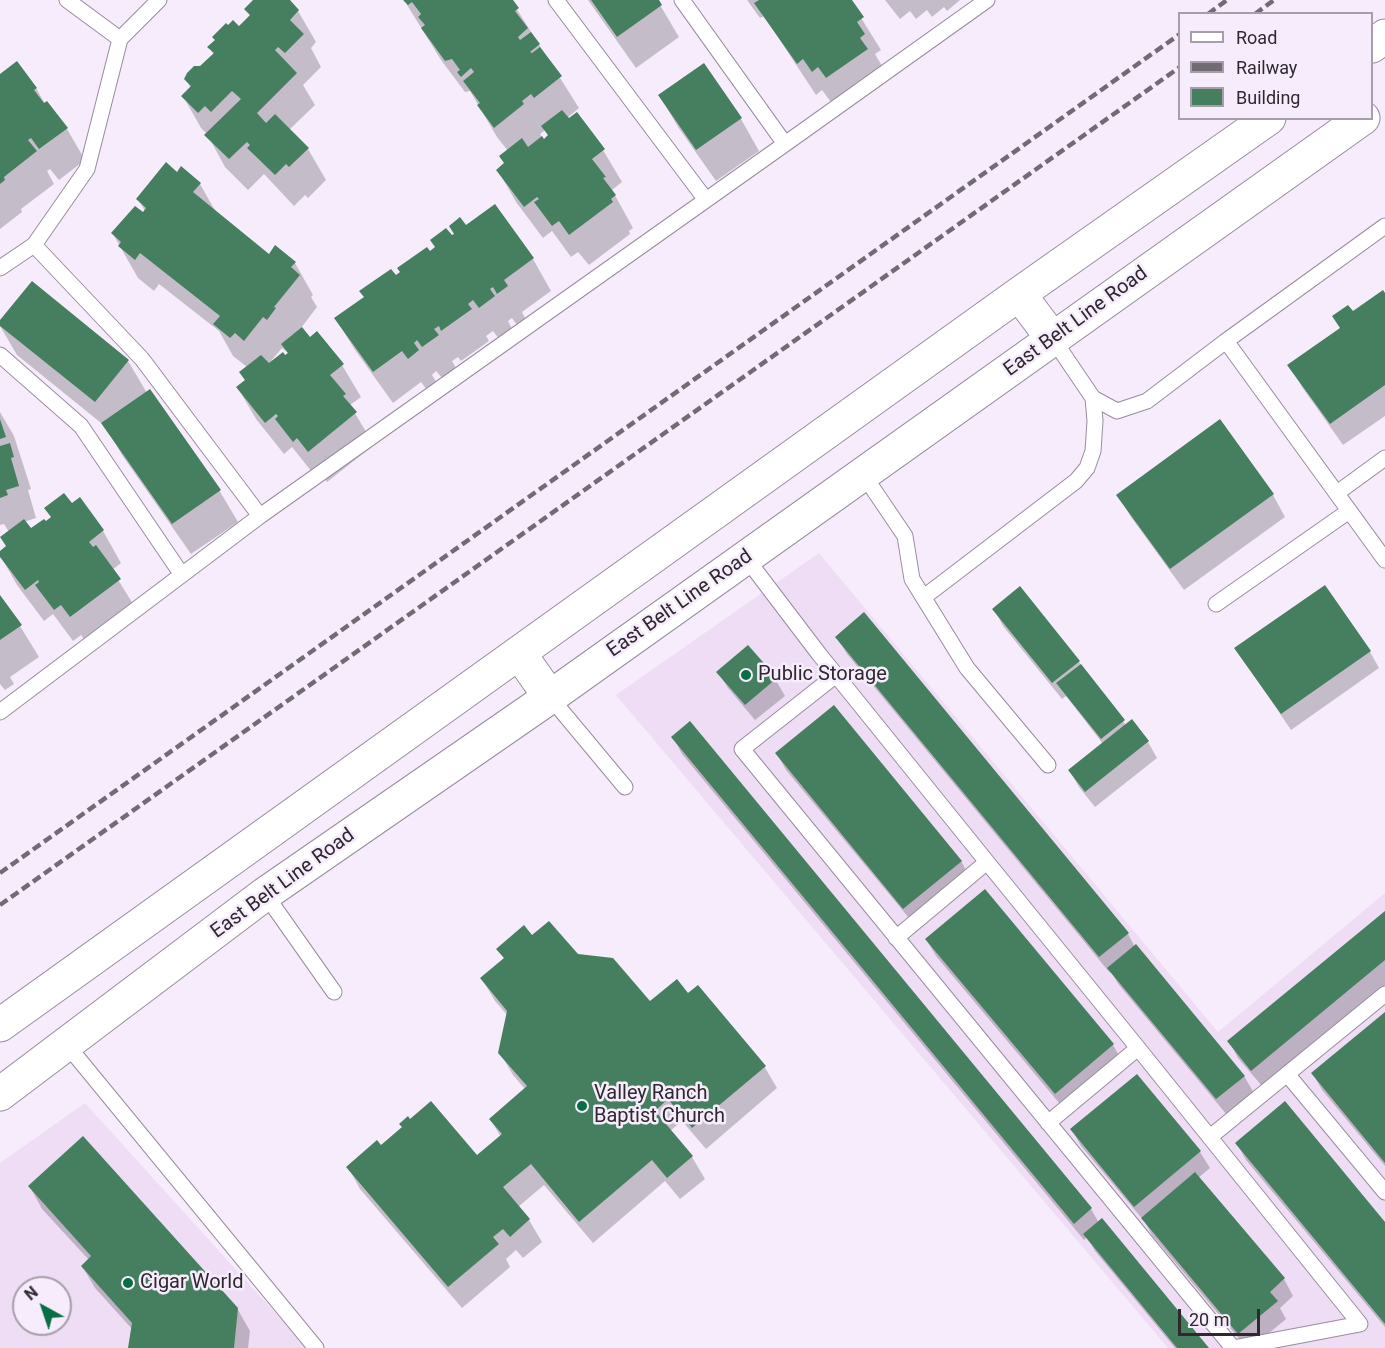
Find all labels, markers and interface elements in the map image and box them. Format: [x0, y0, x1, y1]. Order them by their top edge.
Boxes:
legend [1178, 12, 1373, 120]
text: Road [1236, 27, 1277, 48]
text: Railway [1236, 57, 1297, 78]
text: Building [1236, 87, 1300, 108]
street label: East Belt Line Road [1000, 262, 1152, 382]
street label: East Belt Line Road [603, 545, 757, 663]
place label: Public Storage [758, 663, 887, 687]
marker: Public Storage [739, 668, 753, 682]
street label: East Belt Line Road [207, 824, 359, 944]
place label: Valley Ranch Baptist Church [594, 1082, 725, 1129]
marker: Valley Ranch Baptist Church [575, 1099, 589, 1113]
place label: Cigar World [140, 1271, 243, 1295]
north arrow [12, 1276, 72, 1336]
marker: Cigar World [121, 1276, 135, 1290]
text: N [21, 1282, 42, 1304]
scale bar [1181, 1297, 1264, 1335]
text: 20 m [1189, 1309, 1229, 1330]

